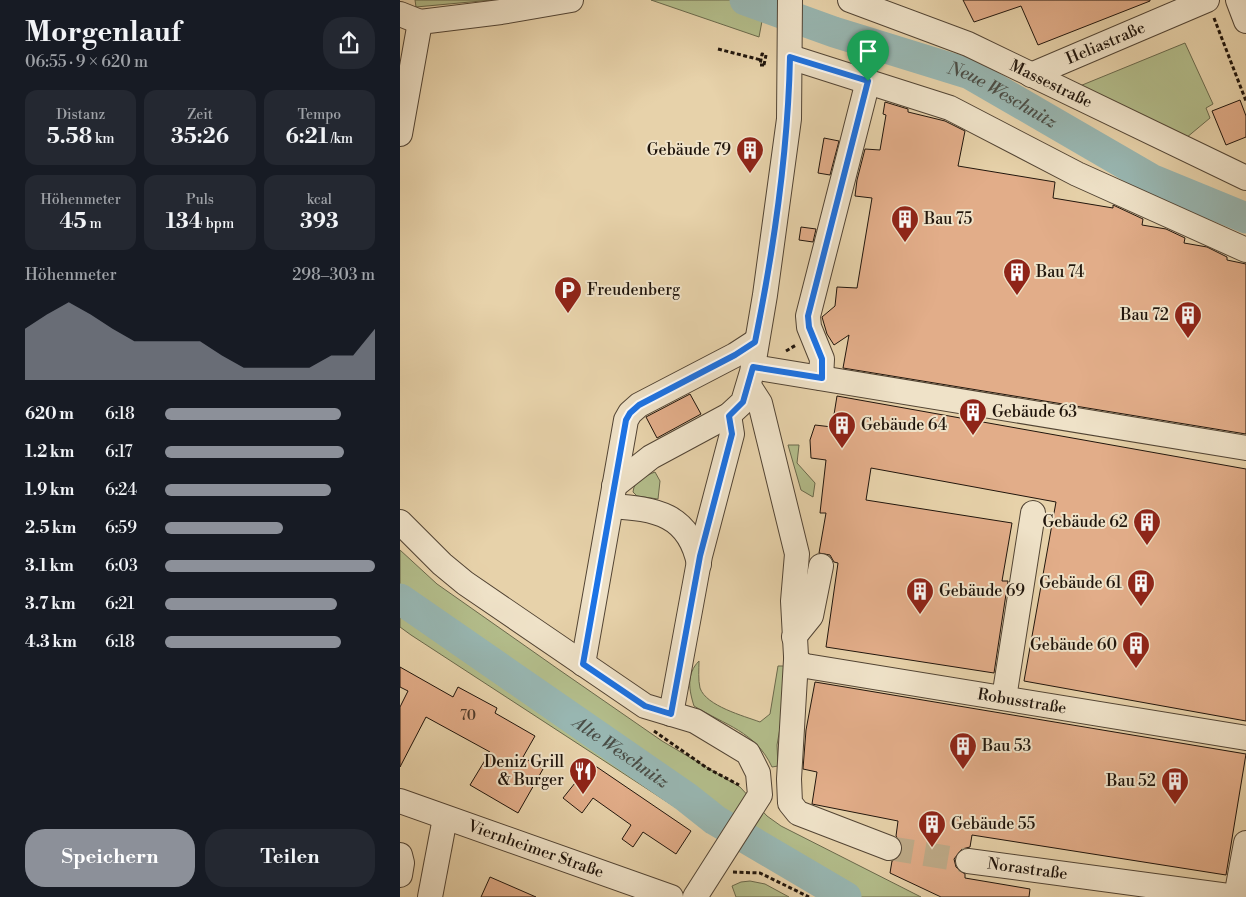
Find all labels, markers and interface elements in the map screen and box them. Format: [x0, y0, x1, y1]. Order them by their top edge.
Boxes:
text: Morgenlauf [25, 15, 181, 50]
button: share [323, 17, 375, 69]
street label: Heliastraße [1063, 18, 1148, 69]
pin [847, 30, 889, 81]
icon: arrive [854, 37, 882, 65]
text: 06:55 · 9 × 620 m [25, 52, 148, 72]
water label: Neue Weschnitz [944, 56, 1062, 134]
street label: Massestraße [1006, 56, 1095, 112]
text: Distanz [56, 106, 105, 124]
text: Zeit [187, 106, 213, 124]
text: Tempo [297, 106, 341, 124]
text: 5.58 [47, 124, 92, 150]
text: 35:26 [171, 124, 229, 150]
text: 6:21 [286, 124, 328, 150]
text: km [92, 130, 114, 148]
text: /km [328, 130, 353, 148]
building icon: Gebäude 79 [735, 135, 765, 174]
place label: Gebäude 79 [647, 140, 731, 160]
text: Höhenmeter [41, 191, 121, 209]
text: Puls [186, 191, 214, 209]
text: kcal [307, 191, 332, 209]
building icon: Bau 75 [890, 204, 920, 243]
text: 45 [60, 209, 87, 235]
text: 134 [166, 209, 203, 235]
text: 393 [300, 209, 339, 235]
place label: Bau 75 [923, 209, 973, 229]
text: m [87, 215, 102, 233]
text: bpm [203, 215, 234, 233]
building icon: Bau 74 [1002, 257, 1032, 296]
place label: Bau 74 [1035, 262, 1085, 282]
text: Höhenmeter [25, 265, 117, 285]
text: 298–303 m [292, 265, 375, 285]
parking icon: Freudenberg [553, 275, 583, 314]
place label: Freudenberg [587, 280, 681, 300]
building icon: Bau 72 [1173, 300, 1203, 339]
place label: Bau 72 [1119, 305, 1169, 325]
building icon: Gebäude 63 [958, 397, 988, 436]
place label: Gebäude 63 [992, 402, 1077, 422]
text: 620 m [25, 404, 74, 424]
text: 6:18 [105, 404, 135, 424]
building icon: Gebäude 64 [827, 410, 857, 449]
place label: Gebäude 64 [861, 415, 948, 435]
text: 1.2 km [25, 442, 74, 462]
text: 6:17 [105, 442, 132, 462]
text: 1.9 km [25, 480, 74, 500]
text: 6:24 [105, 480, 137, 500]
building icon: Gebäude 62 [1132, 507, 1162, 546]
place label: Gebäude 62 [1043, 512, 1128, 532]
text: 2.5 km [25, 518, 76, 538]
text: 6:59 [105, 518, 137, 538]
text: 3.1 km [25, 556, 74, 576]
text: 6:03 [105, 556, 138, 576]
building icon: Gebäude 61 [1126, 568, 1156, 607]
place label: Gebäude 61 [1039, 573, 1122, 593]
building icon: Gebäude 69 [905, 576, 935, 615]
place label: Gebäude 69 [939, 581, 1025, 601]
text: 3.7 km [25, 594, 75, 614]
text: 6:21 [105, 594, 135, 614]
building icon: Gebäude 60 [1121, 630, 1151, 669]
text: 4.3 km [25, 632, 77, 652]
text: 6:18 [105, 632, 135, 652]
place label: Gebäude 60 [1030, 635, 1117, 655]
street label: Robusstraße [976, 684, 1068, 718]
house number: 70 [460, 707, 476, 725]
water label: Alte Weschnitz [567, 710, 674, 794]
building icon: Bau 53 [948, 731, 978, 770]
place label: Bau 53 [981, 736, 1032, 756]
place label: Deniz Grill & Burger [484, 752, 564, 790]
restaurant icon: Deniz Grill & Burger [568, 756, 598, 795]
building icon: Bau 52 [1160, 766, 1190, 805]
place label: Bau 52 [1105, 771, 1156, 791]
building icon: Gebäude 55 [917, 809, 947, 848]
place label: Gebäude 55 [951, 814, 1035, 834]
street label: Viernheimer Straße [464, 815, 606, 882]
button: Speichern [25, 829, 195, 887]
button: Teilen [205, 829, 375, 887]
street label: Norastraße [986, 854, 1069, 884]

